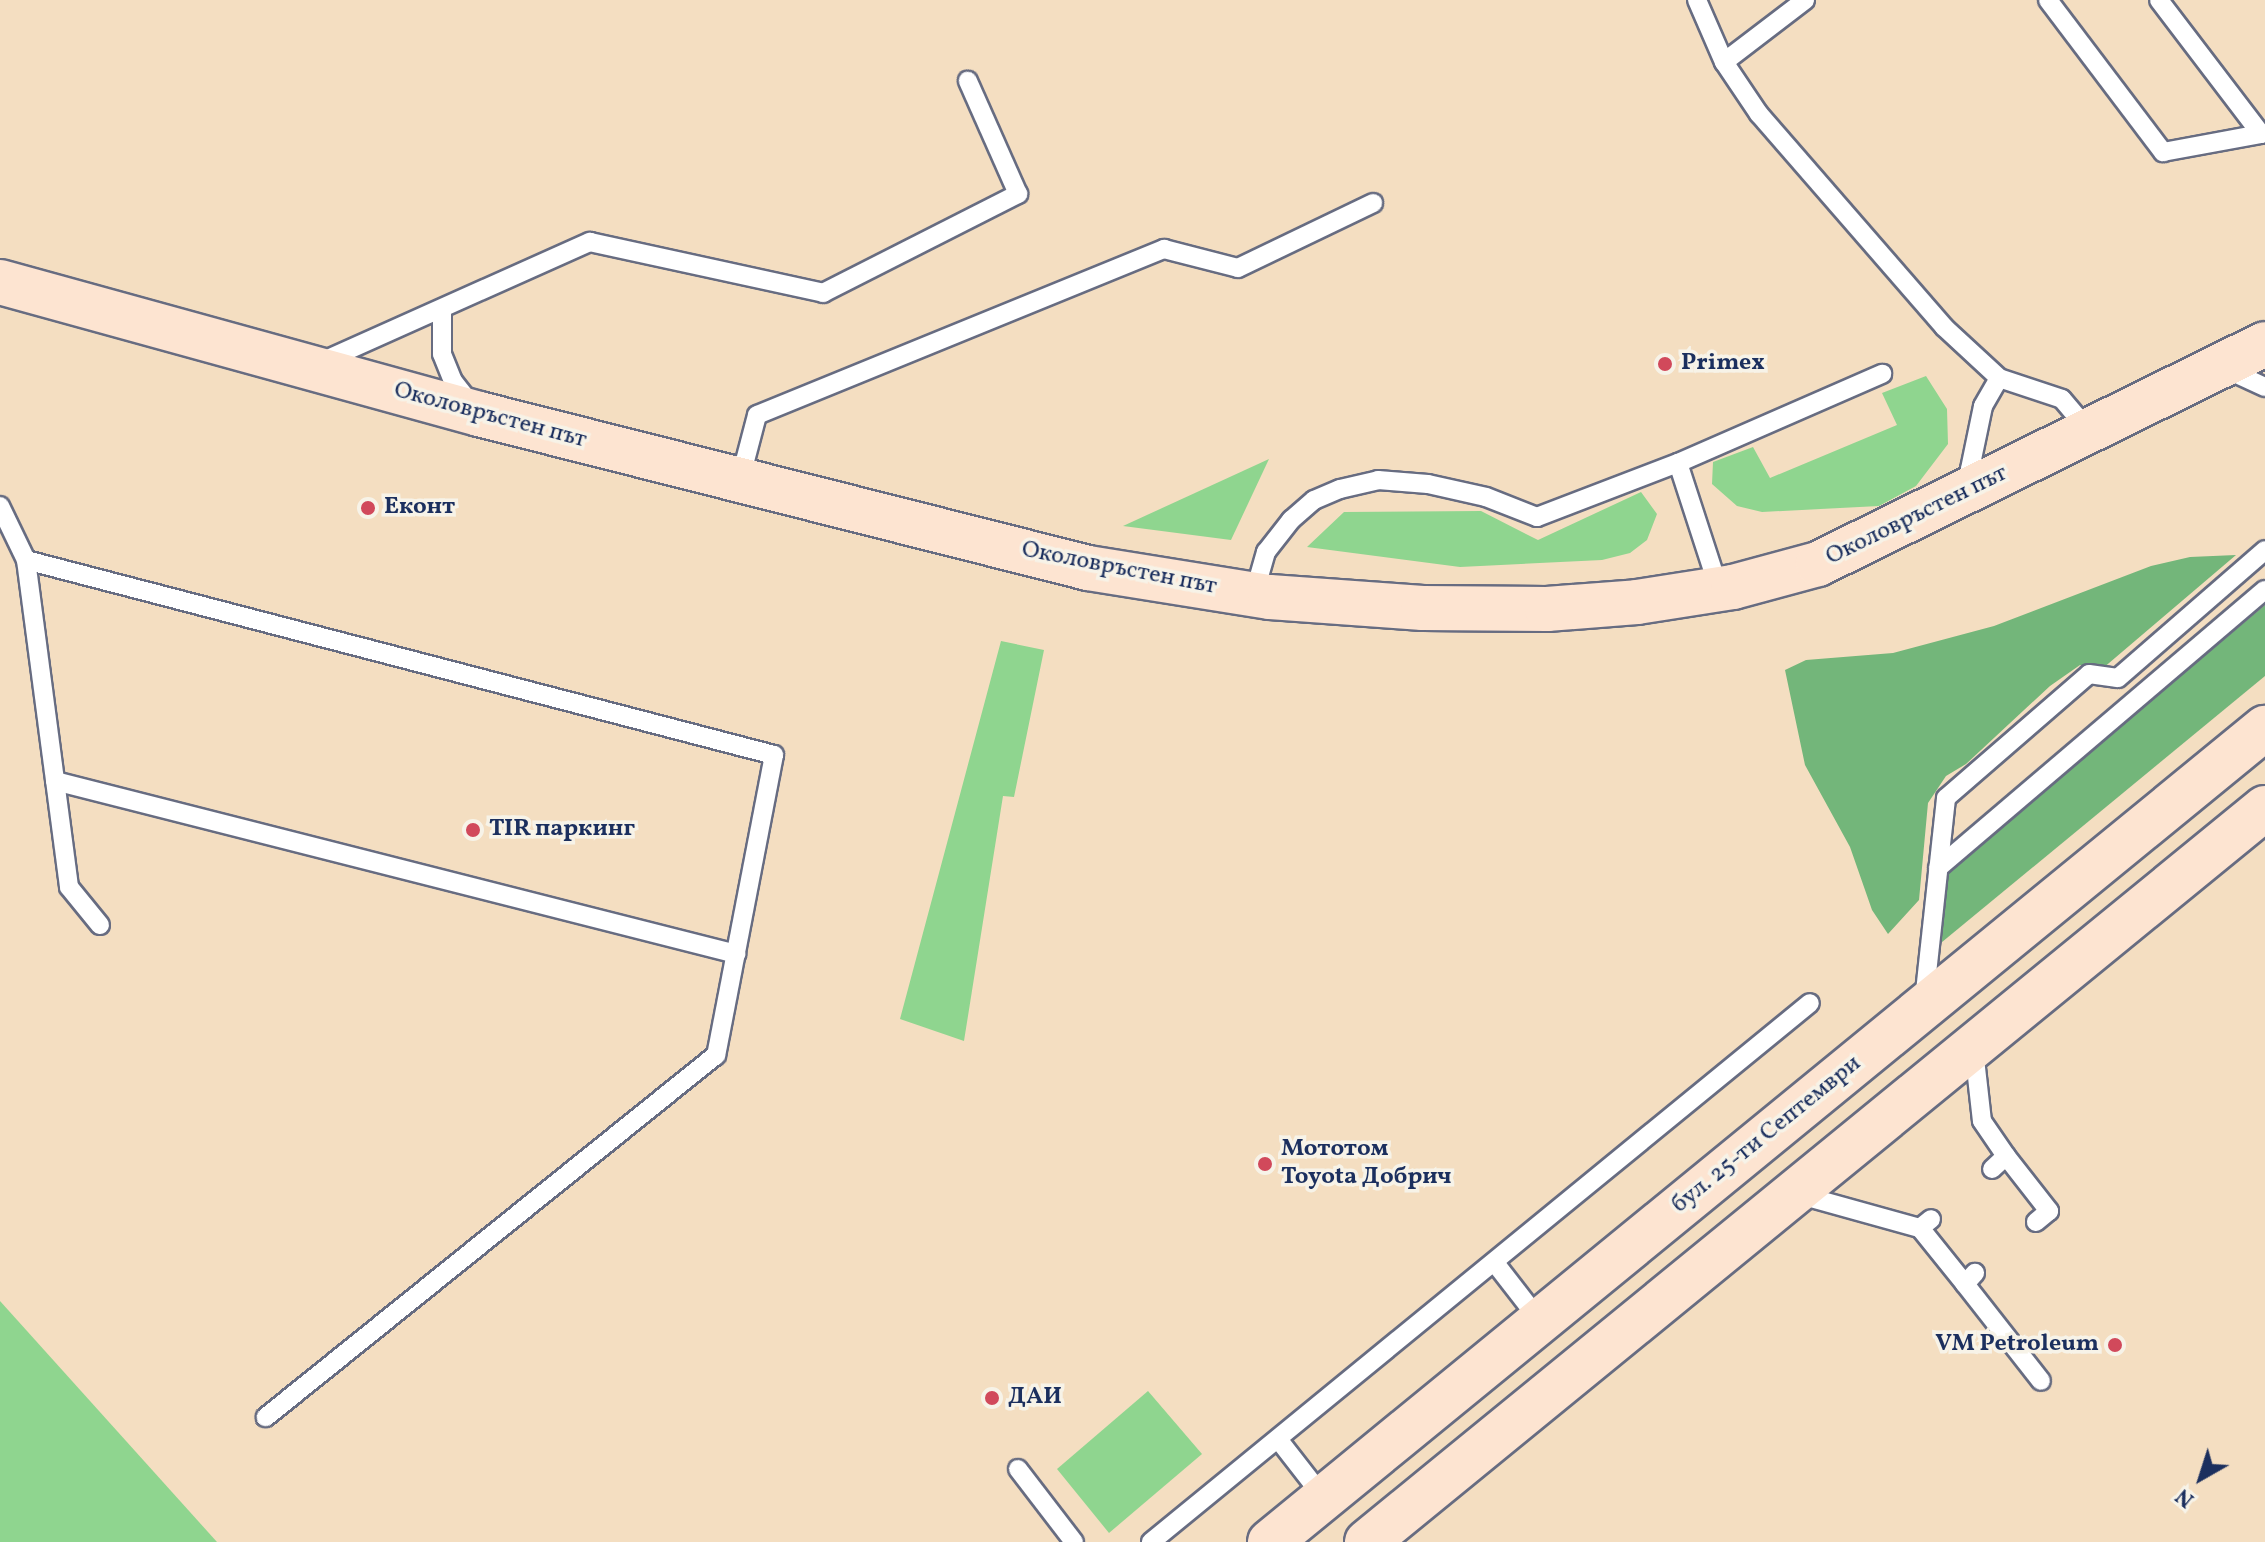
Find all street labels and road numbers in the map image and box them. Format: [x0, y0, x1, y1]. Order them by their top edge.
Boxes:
street label: Околовръстен път [391, 376, 589, 456]
street label: Околовръстен път [1822, 460, 2012, 572]
street label: Околовръстен път [1019, 536, 1219, 602]
street label: бул. 25-ти Септември [1667, 1050, 1867, 1220]

